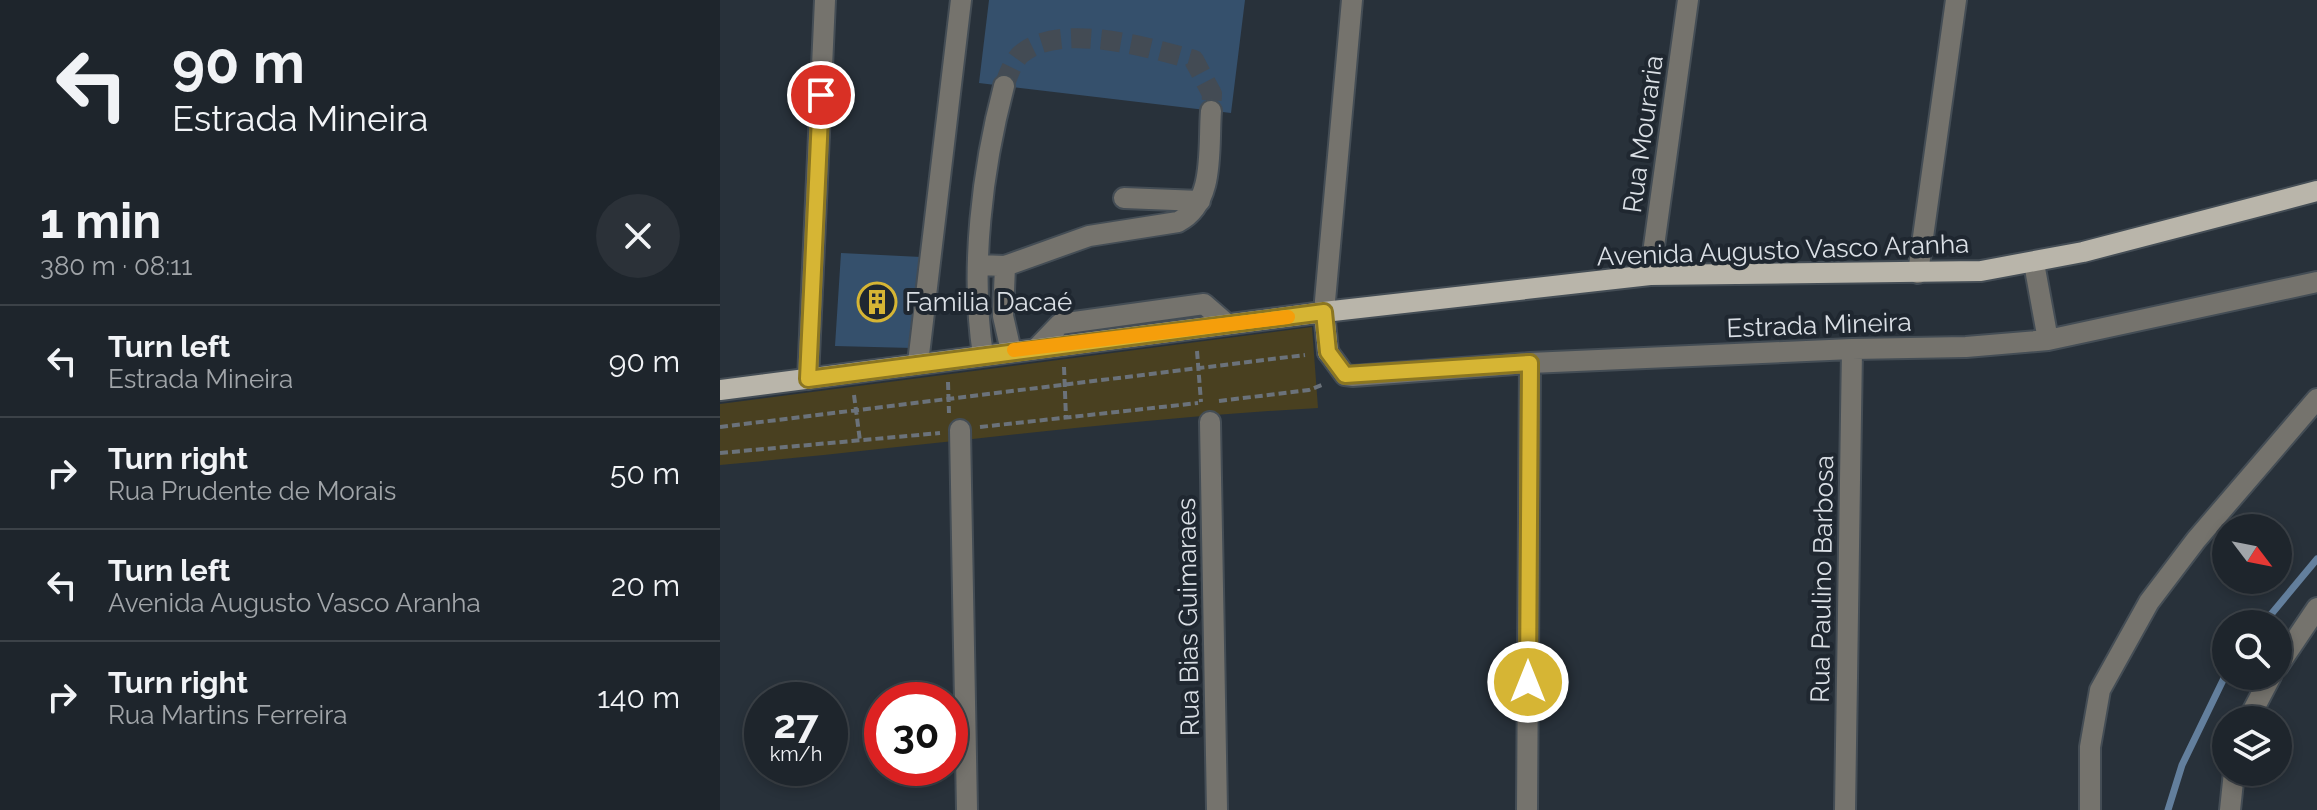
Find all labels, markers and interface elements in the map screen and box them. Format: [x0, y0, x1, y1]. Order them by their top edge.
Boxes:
text: 90 m [172, 30, 305, 96]
icon: left [40, 32, 144, 136]
street label: Rua Mouraria [1617, 53, 1669, 215]
pin [787, 61, 855, 129]
icon: arrive [799, 73, 843, 117]
text: Estrada Mineira [172, 97, 428, 139]
text: 1 min [40, 193, 161, 249]
button: close [596, 194, 680, 278]
street label: Avenida Augusto Vasco Aranha [1596, 229, 1970, 271]
text: 380 m · 08:11 [40, 251, 192, 281]
building icon: Familia Dacaé [856, 281, 898, 323]
place label: Familia Dacaé [905, 287, 1072, 317]
street label: Estrada Mineira [1726, 307, 1912, 343]
text: Turn left [108, 329, 230, 364]
icon: left [40, 339, 84, 383]
text: 90 m [609, 344, 680, 379]
text: Estrada Mineira [108, 364, 293, 394]
text: Turn right [108, 441, 248, 476]
icon: right [40, 451, 84, 495]
street label: Rua Paulino Barbosa [1805, 455, 1839, 703]
text: 50 m [610, 456, 680, 491]
text: Rua Prudente de Morais [108, 476, 396, 506]
street label: Rua Bias Guimaraes [1171, 498, 1205, 736]
north arrow [2212, 514, 2292, 594]
map controls [2212, 514, 2292, 786]
text: Turn left [108, 553, 230, 588]
icon: left [40, 563, 84, 607]
text: 20 m [611, 568, 680, 603]
text: Avenida Augusto Vasco Aranha [108, 588, 481, 618]
button: search [2212, 610, 2292, 690]
position arrow [1486, 640, 1570, 724]
text: Turn right [108, 665, 248, 700]
icon: right [40, 675, 84, 719]
text: 140 m [597, 680, 680, 715]
speed limit sign: 30 [864, 682, 968, 786]
text: Rua Martins Ferreira [108, 700, 347, 730]
text: 27 [773, 700, 818, 747]
button: layers [2212, 706, 2292, 786]
text: km/h [770, 742, 822, 766]

